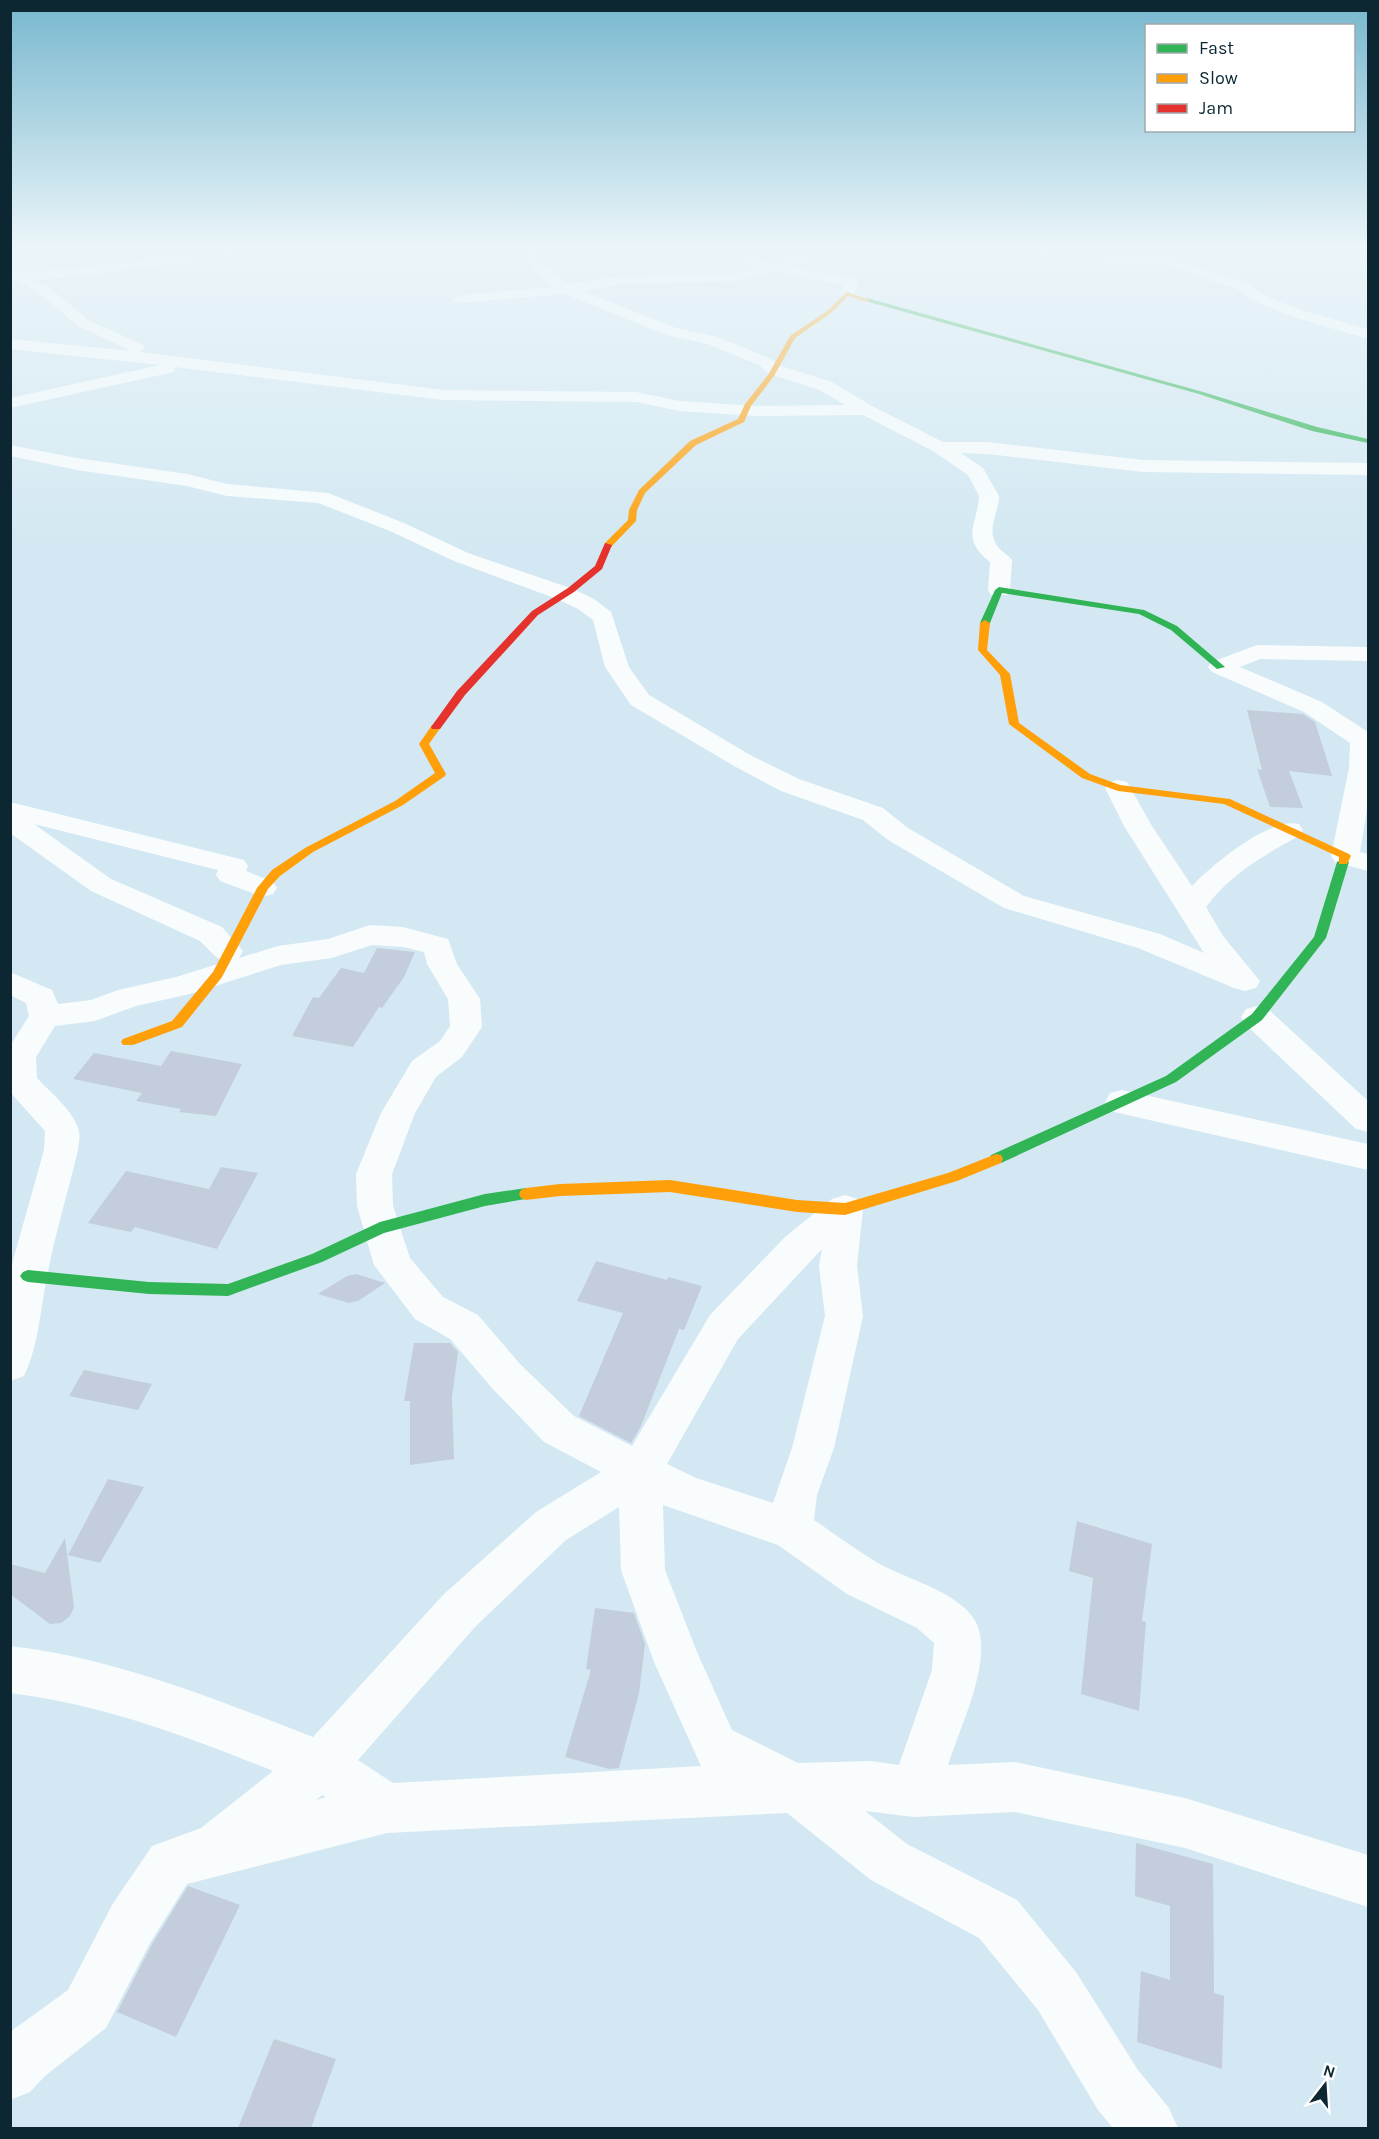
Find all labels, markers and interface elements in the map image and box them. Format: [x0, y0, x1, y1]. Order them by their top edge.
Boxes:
legend [1145, 24, 1355, 132]
text: Fast [1199, 37, 1234, 59]
text: Slow [1199, 67, 1238, 89]
text: Jam [1199, 97, 1233, 119]
north arrow [1295, 2055, 1355, 2115]
text: N [1321, 2060, 1338, 2082]

